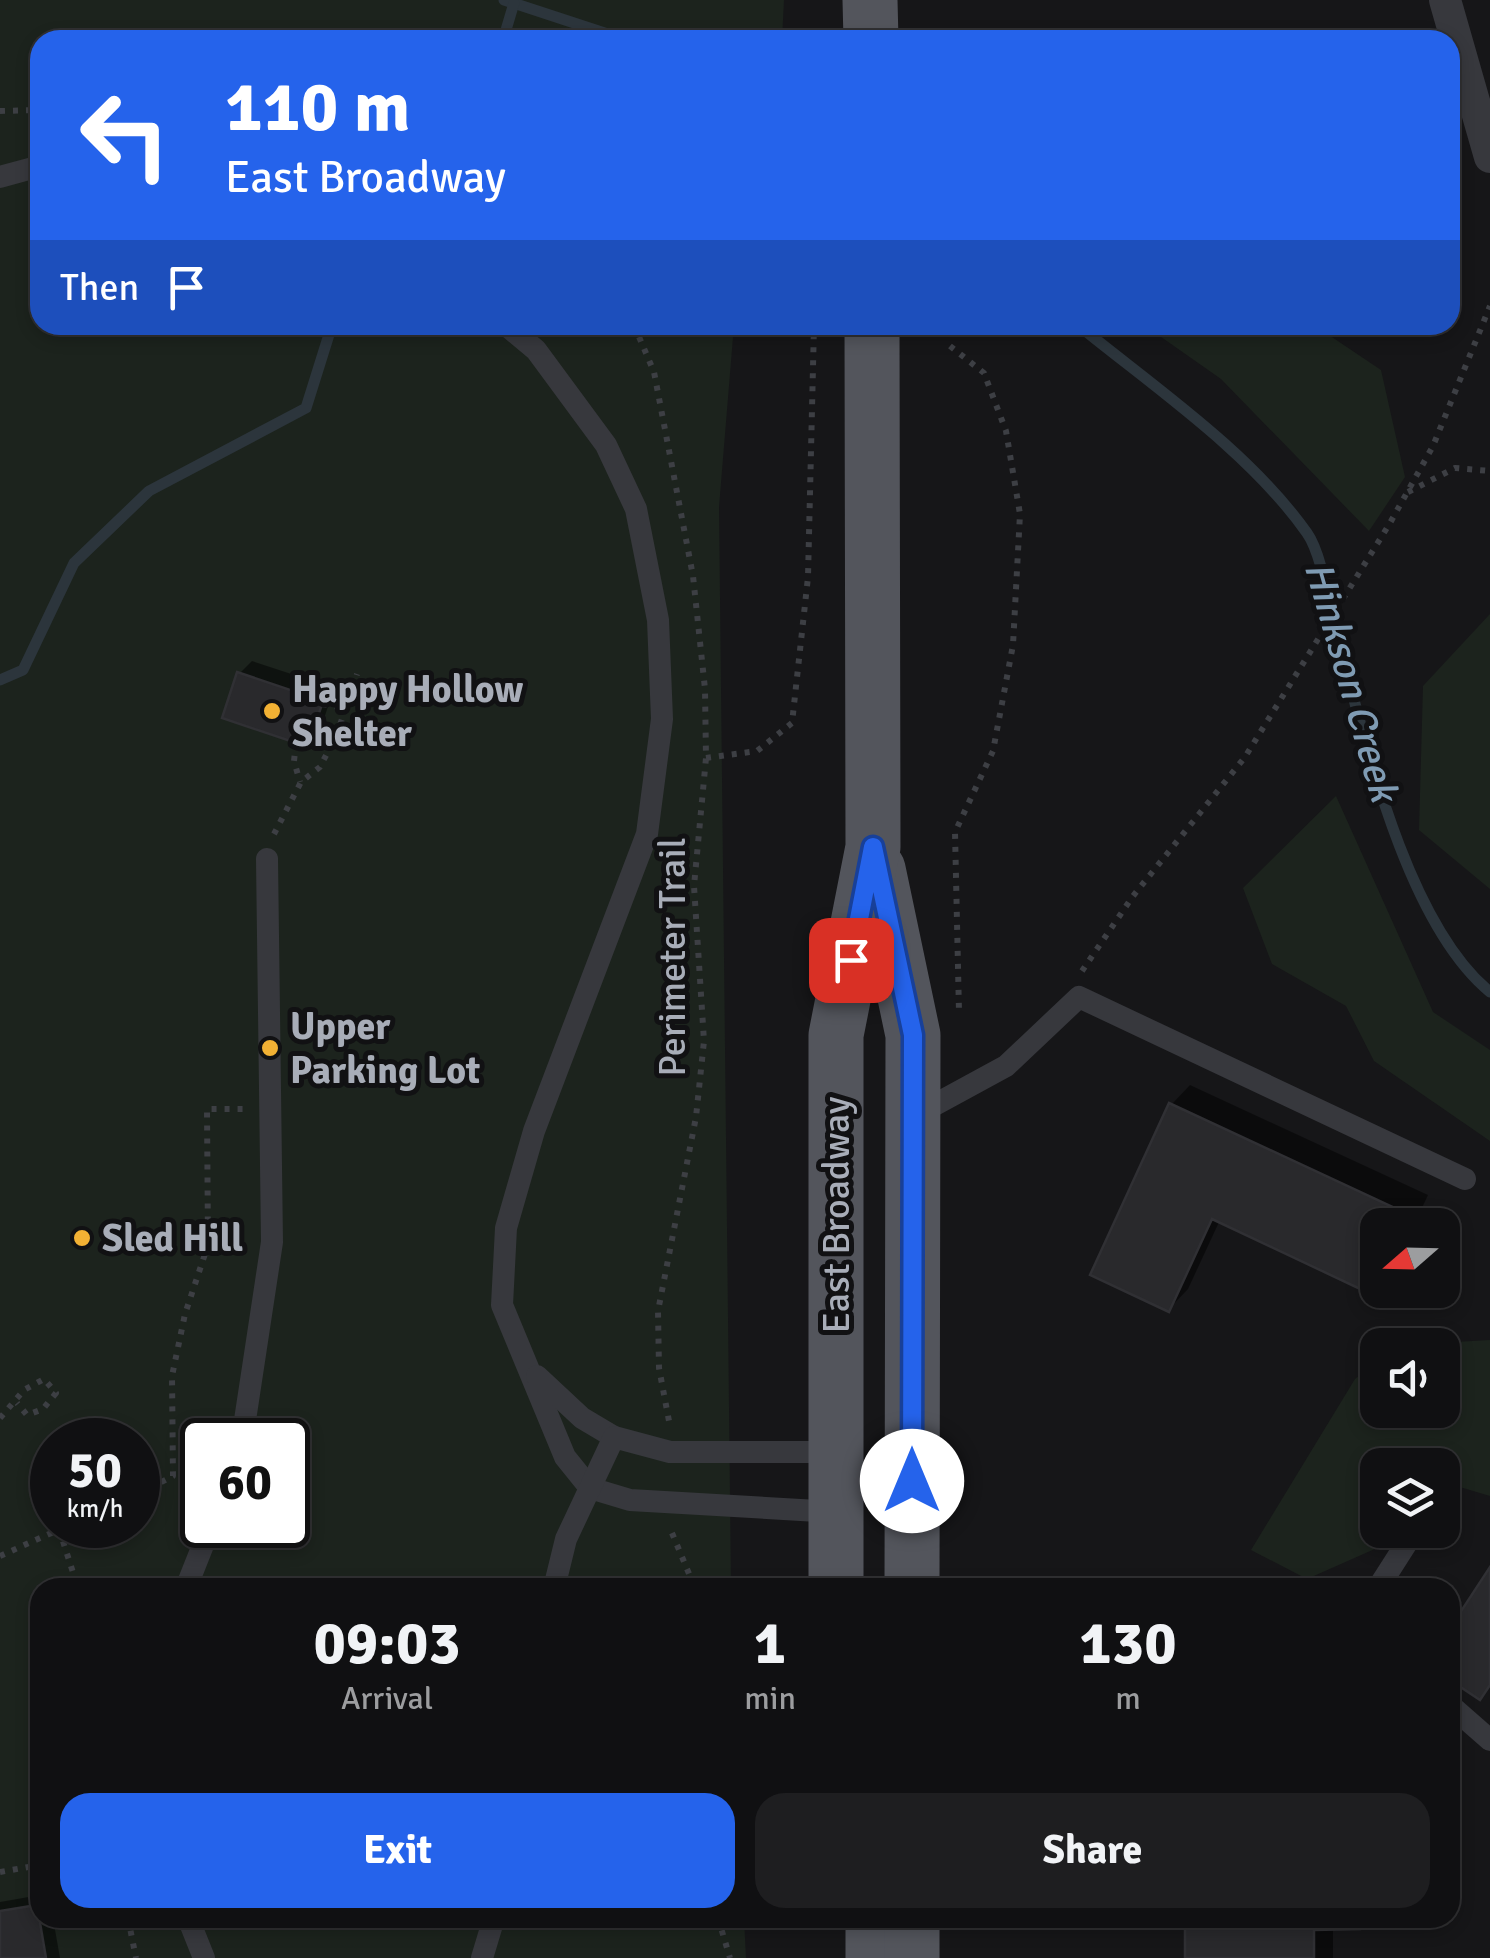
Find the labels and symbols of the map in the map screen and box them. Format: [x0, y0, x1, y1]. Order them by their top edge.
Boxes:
water label: Hinkson Creek [1293, 556, 1410, 810]
place label: Happy Hollow Shelter [292, 666, 523, 757]
marker: Happy Hollow Shelter [261, 700, 283, 722]
street label: Perimeter Trail [649, 837, 696, 1077]
pin [809, 918, 894, 1003]
place label: Upper Parking Lot [290, 1003, 480, 1094]
marker: Upper Parking Lot [259, 1037, 281, 1059]
street label: East Broadway [813, 1096, 860, 1334]
north arrow [1360, 1208, 1460, 1308]
place label: Sled Hill [102, 1215, 243, 1262]
marker: Sled Hill [71, 1227, 93, 1249]
speed limit sign: 60 [180, 1418, 310, 1548]
position arrow [860, 1429, 964, 1533]

